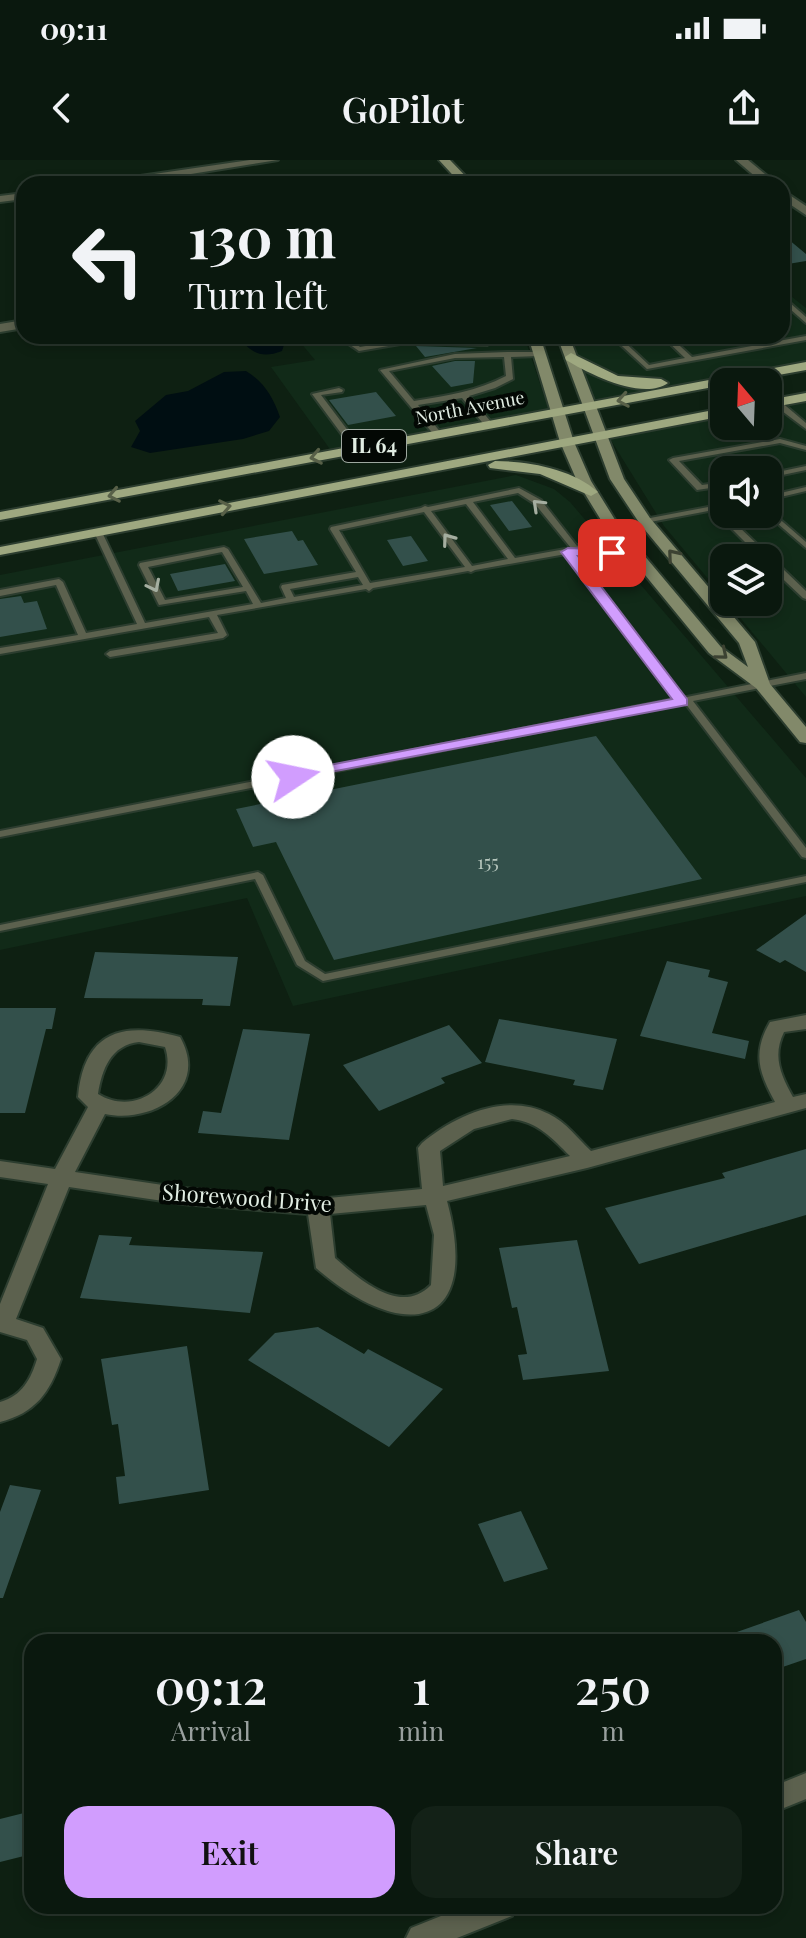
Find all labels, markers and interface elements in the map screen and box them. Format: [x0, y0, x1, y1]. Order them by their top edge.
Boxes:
text: 09:11 [40, 8, 108, 48]
text: GoPilot [342, 84, 464, 132]
icon: back [40, 86, 84, 130]
icon: share [722, 86, 766, 130]
text: 130 m [188, 198, 336, 273]
icon: left [56, 208, 160, 312]
text: Turn left [188, 270, 327, 318]
north arrow [710, 368, 782, 440]
map controls [710, 368, 782, 616]
street label: North Avenue [413, 385, 526, 429]
one-way arrow [616, 391, 629, 408]
road number: IL 64 [342, 430, 406, 462]
one-way arrow [310, 448, 323, 465]
button: sound [710, 456, 782, 528]
one-way arrow [107, 486, 120, 503]
one-way arrow [219, 500, 232, 517]
one-way arrow [533, 500, 547, 515]
pin [578, 519, 646, 587]
icon: arrive [590, 531, 634, 575]
one-way arrow [443, 533, 457, 548]
button: layers [710, 544, 782, 616]
one-way arrow [668, 549, 683, 564]
one-way arrow [144, 577, 159, 592]
one-way arrow [713, 644, 727, 659]
position arrow [251, 735, 335, 819]
house number: 155 [477, 850, 499, 874]
street label: Shorewood Drive [161, 1176, 333, 1218]
text: 09:12 [155, 1653, 267, 1717]
text: 1 [412, 1653, 430, 1717]
text: 250 [575, 1653, 651, 1717]
text: Arrival [171, 1713, 251, 1748]
text: min [398, 1713, 444, 1748]
text: m [602, 1713, 625, 1748]
button: Exit [64, 1806, 395, 1898]
button: Share [411, 1806, 742, 1898]

